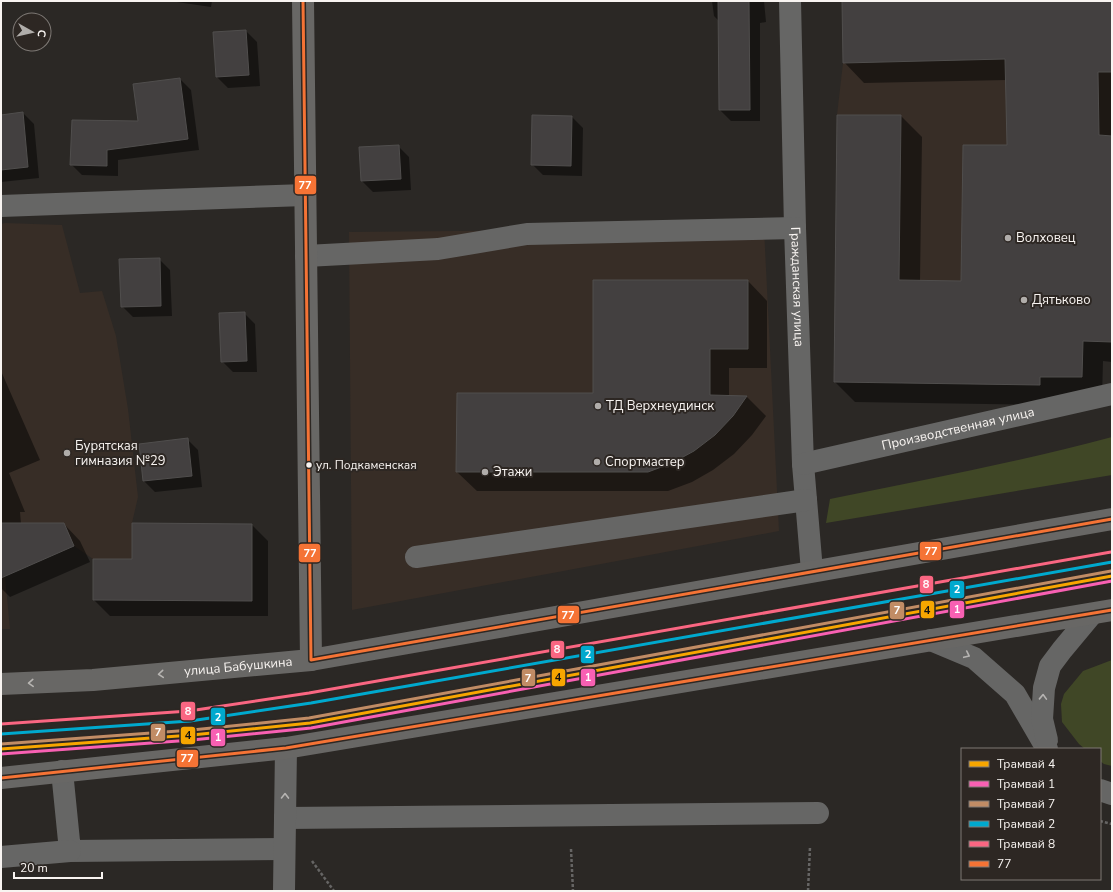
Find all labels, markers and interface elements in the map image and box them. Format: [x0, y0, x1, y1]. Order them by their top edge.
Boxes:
north arrow [12, 12, 52, 52]
text: С [33, 29, 49, 39]
line badge: 77 [294, 175, 317, 195]
text: 77 [298, 178, 312, 193]
street label: Гражданская улица [786, 227, 808, 347]
place label: Волховец [1016, 229, 1076, 247]
marker: Волховец [1003, 233, 1013, 243]
place label: Дятьково [1032, 291, 1091, 309]
marker: Дятьково [1019, 295, 1029, 305]
place label: ТД Верхнеудинск [606, 397, 714, 415]
marker: ТД Верхнеудинск [593, 401, 603, 411]
street label: Производственная улица [880, 403, 1036, 455]
place label: Бурятская гимназия №29 [75, 437, 165, 470]
marker: Бурятская гимназия №29 [62, 448, 72, 458]
place label: Спортмастер [605, 453, 685, 471]
place label: ул. Подкаменская [316, 457, 417, 473]
marker: Спортмастер [592, 457, 602, 467]
marker: ул. Подкаменская [304, 460, 314, 470]
place label: Этажи [493, 463, 532, 481]
marker: Этажи [480, 467, 490, 477]
line badge: 77 [919, 541, 942, 561]
line badge: 77 [298, 543, 321, 563]
text: 77 [924, 544, 938, 559]
text: 77 [303, 546, 317, 561]
line badge: 8 [919, 575, 934, 594]
text: 8 [923, 577, 930, 592]
line badge: 2 [949, 580, 965, 599]
text: 2 [954, 582, 961, 597]
line badge: 4 [920, 600, 935, 619]
line badge: 1 [949, 600, 965, 619]
line badge: 7 [889, 601, 905, 620]
text: 1 [954, 602, 960, 617]
text: 7 [894, 603, 900, 618]
text: 4 [924, 603, 931, 618]
line badge: 77 [557, 605, 580, 624]
text: 77 [561, 608, 575, 623]
line badge: 8 [550, 640, 565, 659]
text: 8 [554, 642, 561, 657]
line badge: 2 [580, 645, 595, 664]
text: 2 [585, 647, 592, 662]
one-way arrow [963, 650, 971, 658]
street label: улица Бабушкина [183, 653, 293, 681]
line badge: 7 [521, 668, 536, 687]
line badge: 4 [551, 668, 566, 687]
line badge: 1 [580, 668, 596, 687]
one-way arrow [158, 669, 164, 678]
text: 4 [555, 670, 562, 685]
text: 1 [585, 670, 591, 685]
text: 7 [525, 671, 531, 686]
one-way arrow [28, 678, 34, 687]
one-way arrow [1039, 694, 1048, 700]
line badge: 8 [180, 701, 196, 721]
text: 8 [185, 704, 192, 719]
line badge: 2 [210, 707, 226, 726]
text: 2 [215, 710, 222, 725]
line badge: 7 [150, 723, 166, 742]
text: 7 [155, 725, 161, 740]
line badge: 4 [180, 726, 196, 745]
text: 4 [185, 728, 192, 743]
line badge: 1 [210, 728, 226, 747]
text: 1 [215, 730, 221, 745]
legend [961, 748, 1101, 880]
line badge: 77 [176, 749, 199, 768]
text: 77 [180, 751, 194, 766]
text: Трамвай 4 [997, 756, 1055, 772]
text: Трамвай 1 [997, 776, 1055, 792]
one-way arrow [281, 793, 289, 799]
text: Трамвай 7 [997, 796, 1055, 812]
text: Трамвай 2 [997, 816, 1055, 832]
text: Трамвай 8 [997, 836, 1055, 852]
scale bar [14, 854, 102, 880]
text: 77 [997, 856, 1011, 872]
text: 20 m [20, 860, 48, 876]

